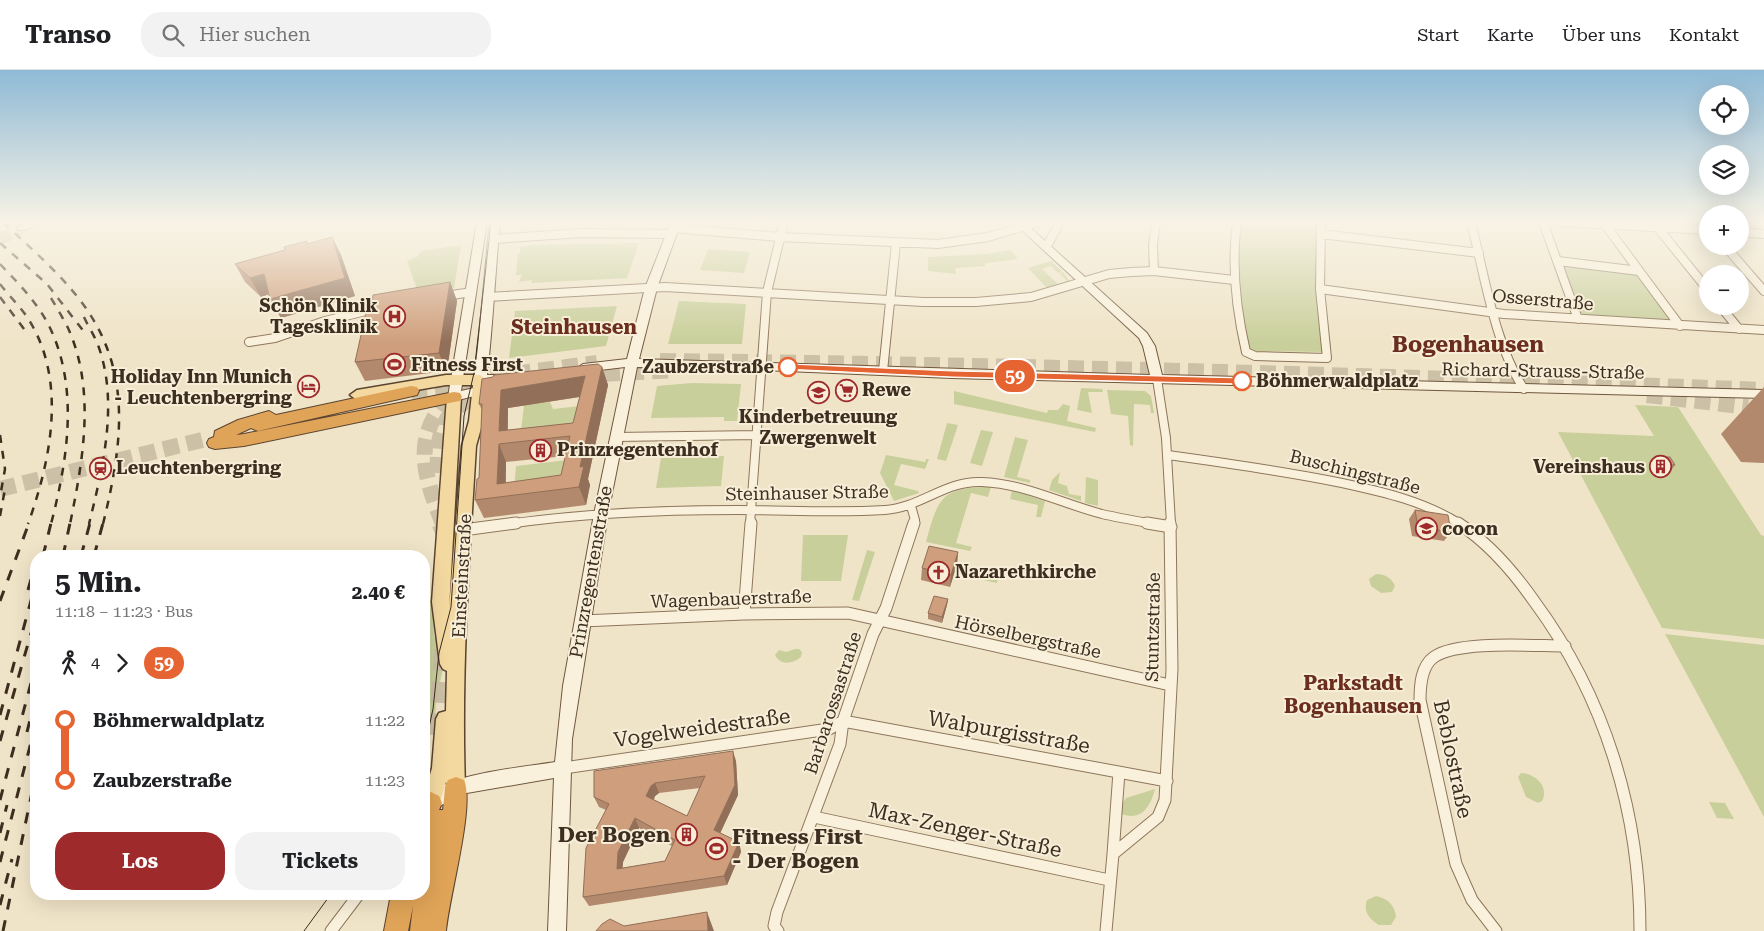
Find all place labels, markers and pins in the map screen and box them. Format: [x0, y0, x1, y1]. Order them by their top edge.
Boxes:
place label: Schön Klinik Tagesklinik [259, 295, 379, 337]
hospital icon: Schön Klinik Tagesklinik [382, 304, 406, 328]
sports icon: Fitness First [383, 353, 407, 377]
place label: Fitness First [411, 354, 523, 375]
place label: Zaubzerstraße [642, 356, 774, 377]
marker: Zaubzerstraße [778, 357, 798, 377]
place label: Holiday Inn Munich - Leuchtenbergring [111, 366, 293, 408]
place label: Böhmerwaldplatz [1256, 370, 1418, 391]
marker: Böhmerwaldplatz [1232, 371, 1252, 391]
hotel icon: Holiday Inn Munich - Leuchtenbergring [296, 375, 320, 399]
supermarket icon: Rewe [834, 378, 858, 402]
place label: Rewe [862, 379, 911, 400]
school or university icon: Kinderbetreuung Zwergenwelt [806, 380, 830, 404]
place label: Kinderbetreuung Zwergenwelt [739, 406, 898, 448]
building icon: Prinzregentenhof [529, 438, 553, 462]
place label: Prinzregentenhof [557, 439, 719, 460]
building icon: Vereinshaus [1649, 455, 1673, 479]
station icon: Leuchtenbergring [88, 456, 112, 480]
place label: Vereinshaus [1533, 456, 1645, 477]
place label: Leuchtenbergring [116, 457, 282, 478]
school or university icon: cocon [1414, 517, 1438, 541]
place label: cocon [1442, 518, 1498, 539]
church icon: Nazarethkirche [927, 560, 951, 584]
place label: Nazarethkirche [955, 561, 1097, 582]
place label: Der Bogen [558, 823, 670, 847]
building icon: Der Bogen [674, 823, 698, 847]
place label: Fitness First - Der Bogen [732, 825, 863, 873]
sports icon: Fitness First - Der Bogen [704, 837, 728, 861]

